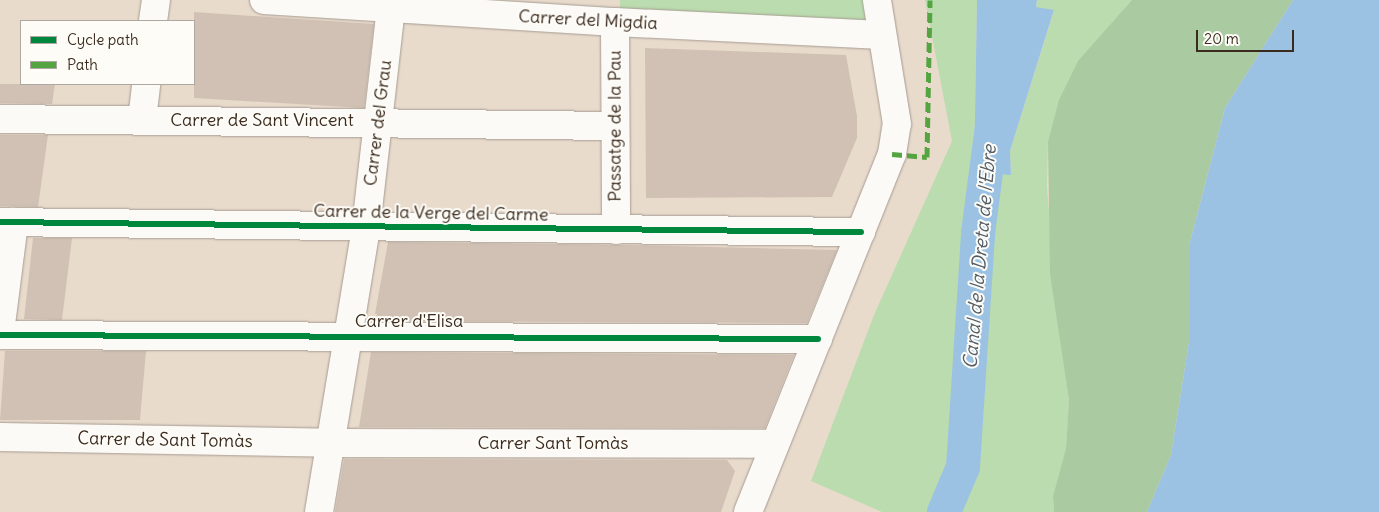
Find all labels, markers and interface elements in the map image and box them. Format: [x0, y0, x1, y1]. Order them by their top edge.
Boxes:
street label: Carrer del Migdia [518, 6, 658, 34]
legend [20, 20, 195, 85]
scale bar [1199, 20, 1296, 52]
text: 20 m [1204, 29, 1239, 48]
text: Cycle path [67, 30, 139, 49]
street label: Passatge de la Pau [604, 50, 626, 202]
text: Path [67, 55, 98, 74]
street label: Carrer del Grau [360, 59, 396, 187]
street label: Carrer de Sant Vincent [170, 109, 354, 131]
water label: Canal de la Dreta de l'Ebre [959, 144, 1001, 370]
street label: Carrer de la Verge del Carme [313, 200, 549, 226]
street label: Carrer d'Elisa [355, 310, 463, 332]
street label: Carrer de Sant Tomàs [77, 428, 253, 452]
street label: Carrer Sant Tomàs [478, 432, 628, 454]

